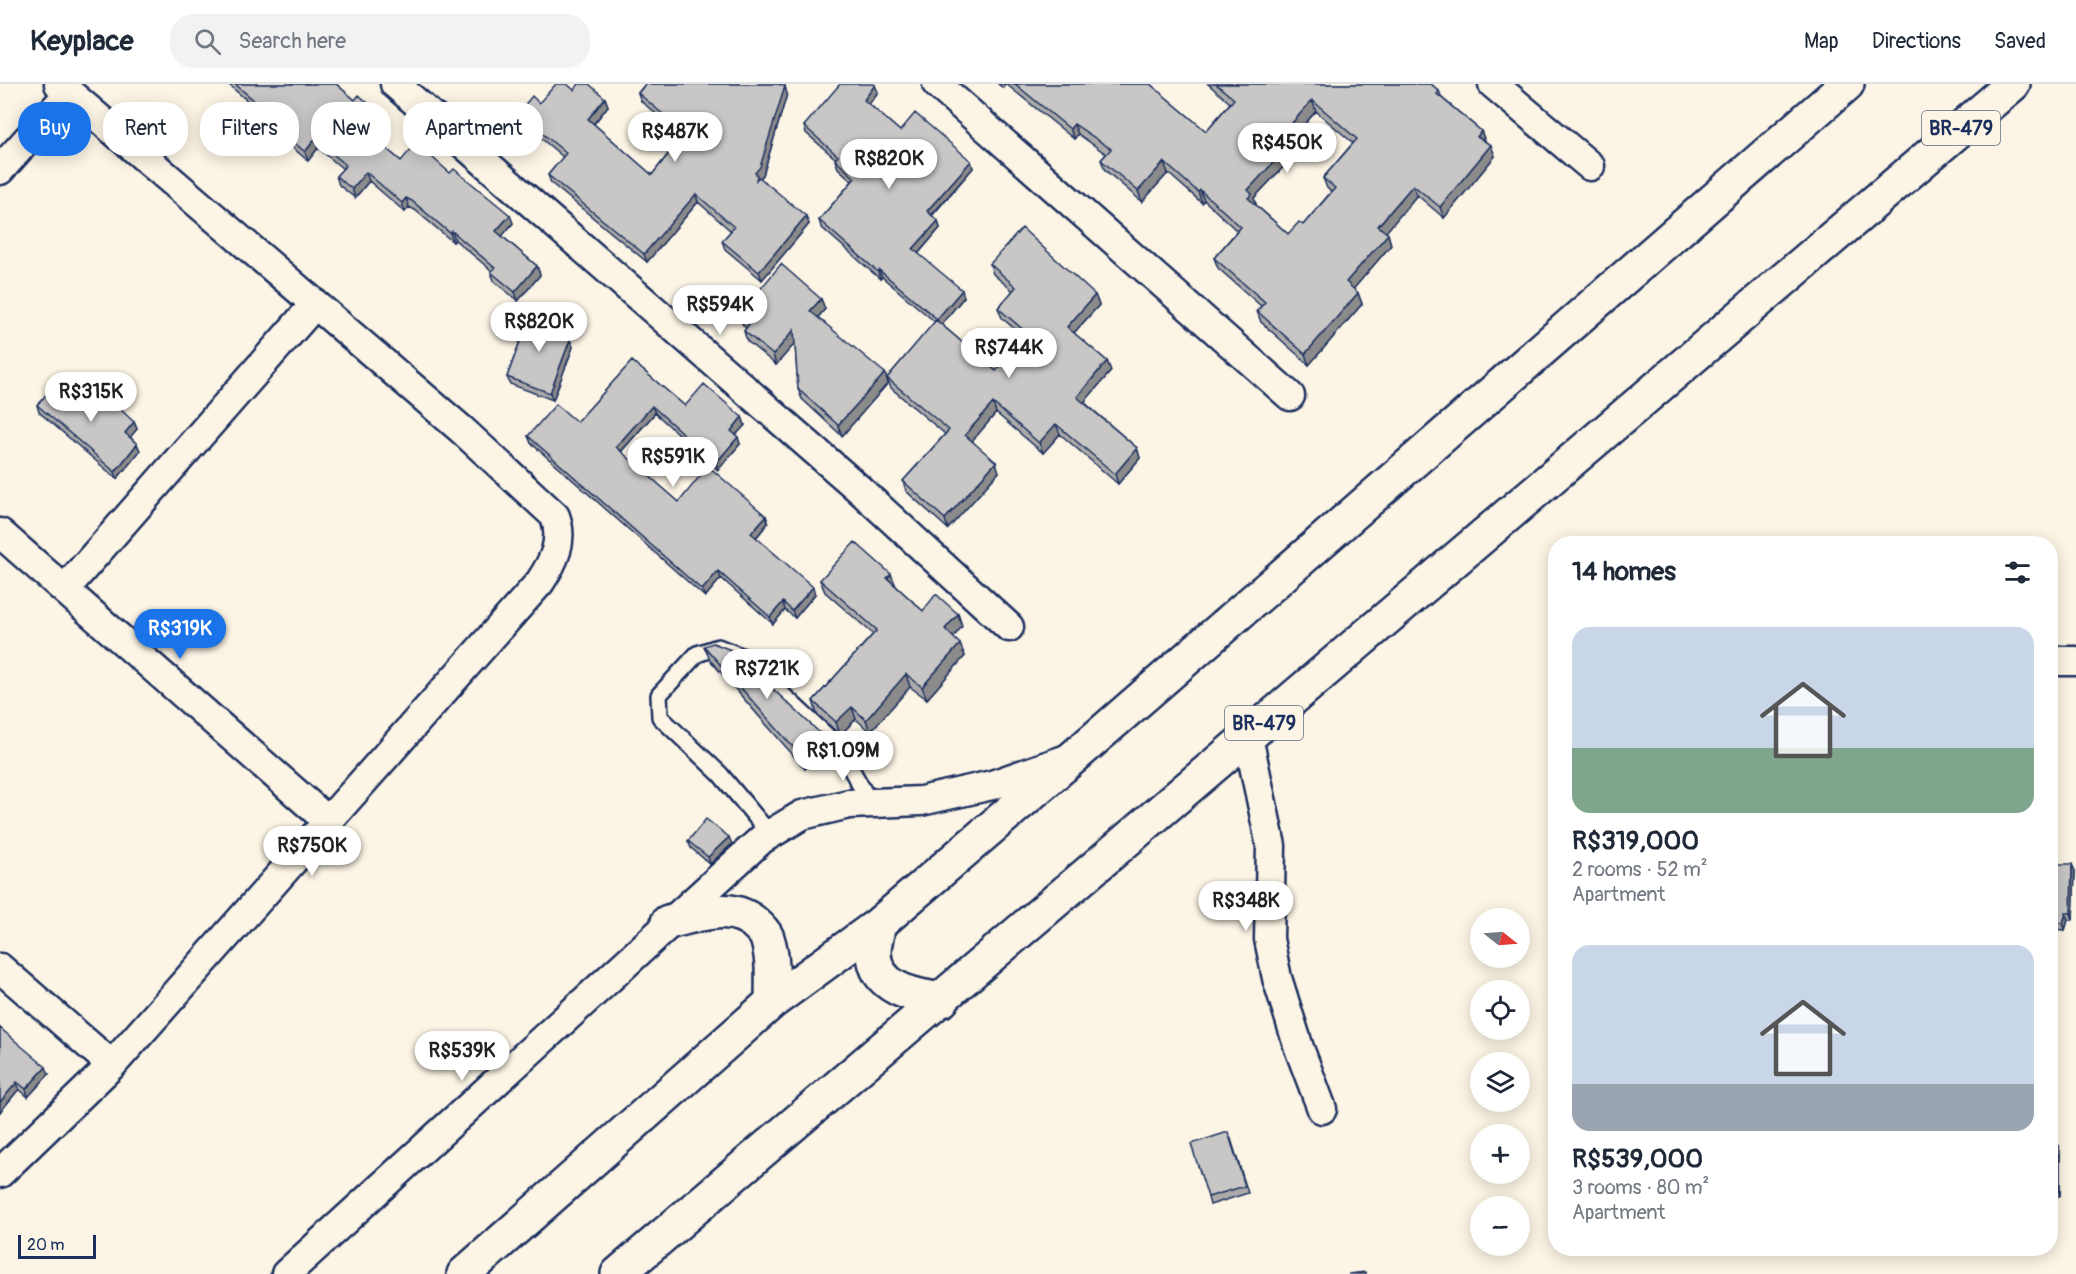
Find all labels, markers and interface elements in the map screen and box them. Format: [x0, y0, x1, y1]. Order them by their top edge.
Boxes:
search box [170, 14, 590, 68]
text: Keyplace [30, 24, 134, 59]
icon: search [191, 25, 224, 58]
text: Search here [239, 27, 346, 55]
text: Map [1804, 28, 1839, 55]
text: Directions [1872, 28, 1961, 55]
text: Saved [1994, 28, 2046, 55]
chip: Buy [18, 102, 91, 156]
chip: Rent [103, 102, 188, 156]
chip: Filters [200, 102, 299, 156]
chip: New [311, 102, 391, 156]
chip: Apartment [403, 102, 543, 156]
road number: BR-479 [1922, 111, 2000, 145]
pin: R$487K [626, 112, 724, 163]
text: R$487K [642, 119, 708, 144]
pin: R$450K [1238, 123, 1336, 174]
text: R$450K [1252, 130, 1322, 155]
pin: R$820K [840, 139, 938, 190]
text: R$820K [854, 146, 924, 171]
pin: R$594K [671, 285, 769, 336]
text: R$594K [686, 292, 754, 317]
pin: R$820K [490, 302, 588, 353]
text: R$820K [504, 309, 574, 334]
pin: R$744K [960, 328, 1058, 379]
text: R$744K [975, 335, 1043, 360]
pin: R$315K [42, 372, 140, 423]
text: R$315K [59, 379, 123, 404]
pin: R$591K [624, 437, 722, 488]
text: R$591K [641, 444, 705, 469]
text: 14 homes [1572, 556, 1676, 588]
icon: filters [2001, 556, 2034, 589]
pin: R$319K [131, 609, 229, 660]
text: R$319K [148, 616, 212, 641]
pin: R$721K [718, 649, 816, 700]
text: R$721K [735, 656, 799, 681]
icon: home [1749, 666, 1857, 774]
road number: BR-479 [1225, 706, 1303, 740]
pin: R$1.09M [788, 731, 898, 782]
text: R$1.09M [807, 738, 879, 763]
text: R$319,000 [1572, 825, 1699, 857]
pin: R$750K [263, 826, 361, 877]
text: R$750K [277, 833, 347, 858]
text: 2 rooms · 52 m² [1572, 857, 1708, 882]
pin: R$348K [1197, 881, 1295, 932]
text: Apartment [1572, 882, 1665, 907]
text: R$348K [1212, 888, 1280, 913]
north arrow [1470, 908, 1530, 968]
map controls [1470, 908, 1530, 1256]
button: locate [1470, 980, 1530, 1040]
icon: home [1749, 984, 1857, 1092]
pin: R$539K [413, 1031, 511, 1082]
text: R$539K [429, 1038, 495, 1063]
button: layers [1470, 1052, 1530, 1112]
button: + [1470, 1124, 1530, 1184]
text: R$539,000 [1572, 1143, 1703, 1175]
text: 3 rooms · 80 m² [1572, 1175, 1709, 1200]
button: − [1470, 1196, 1530, 1256]
text: Apartment [1572, 1200, 1665, 1225]
scale bar [18, 1232, 96, 1260]
text: 20 m [27, 1235, 65, 1255]

